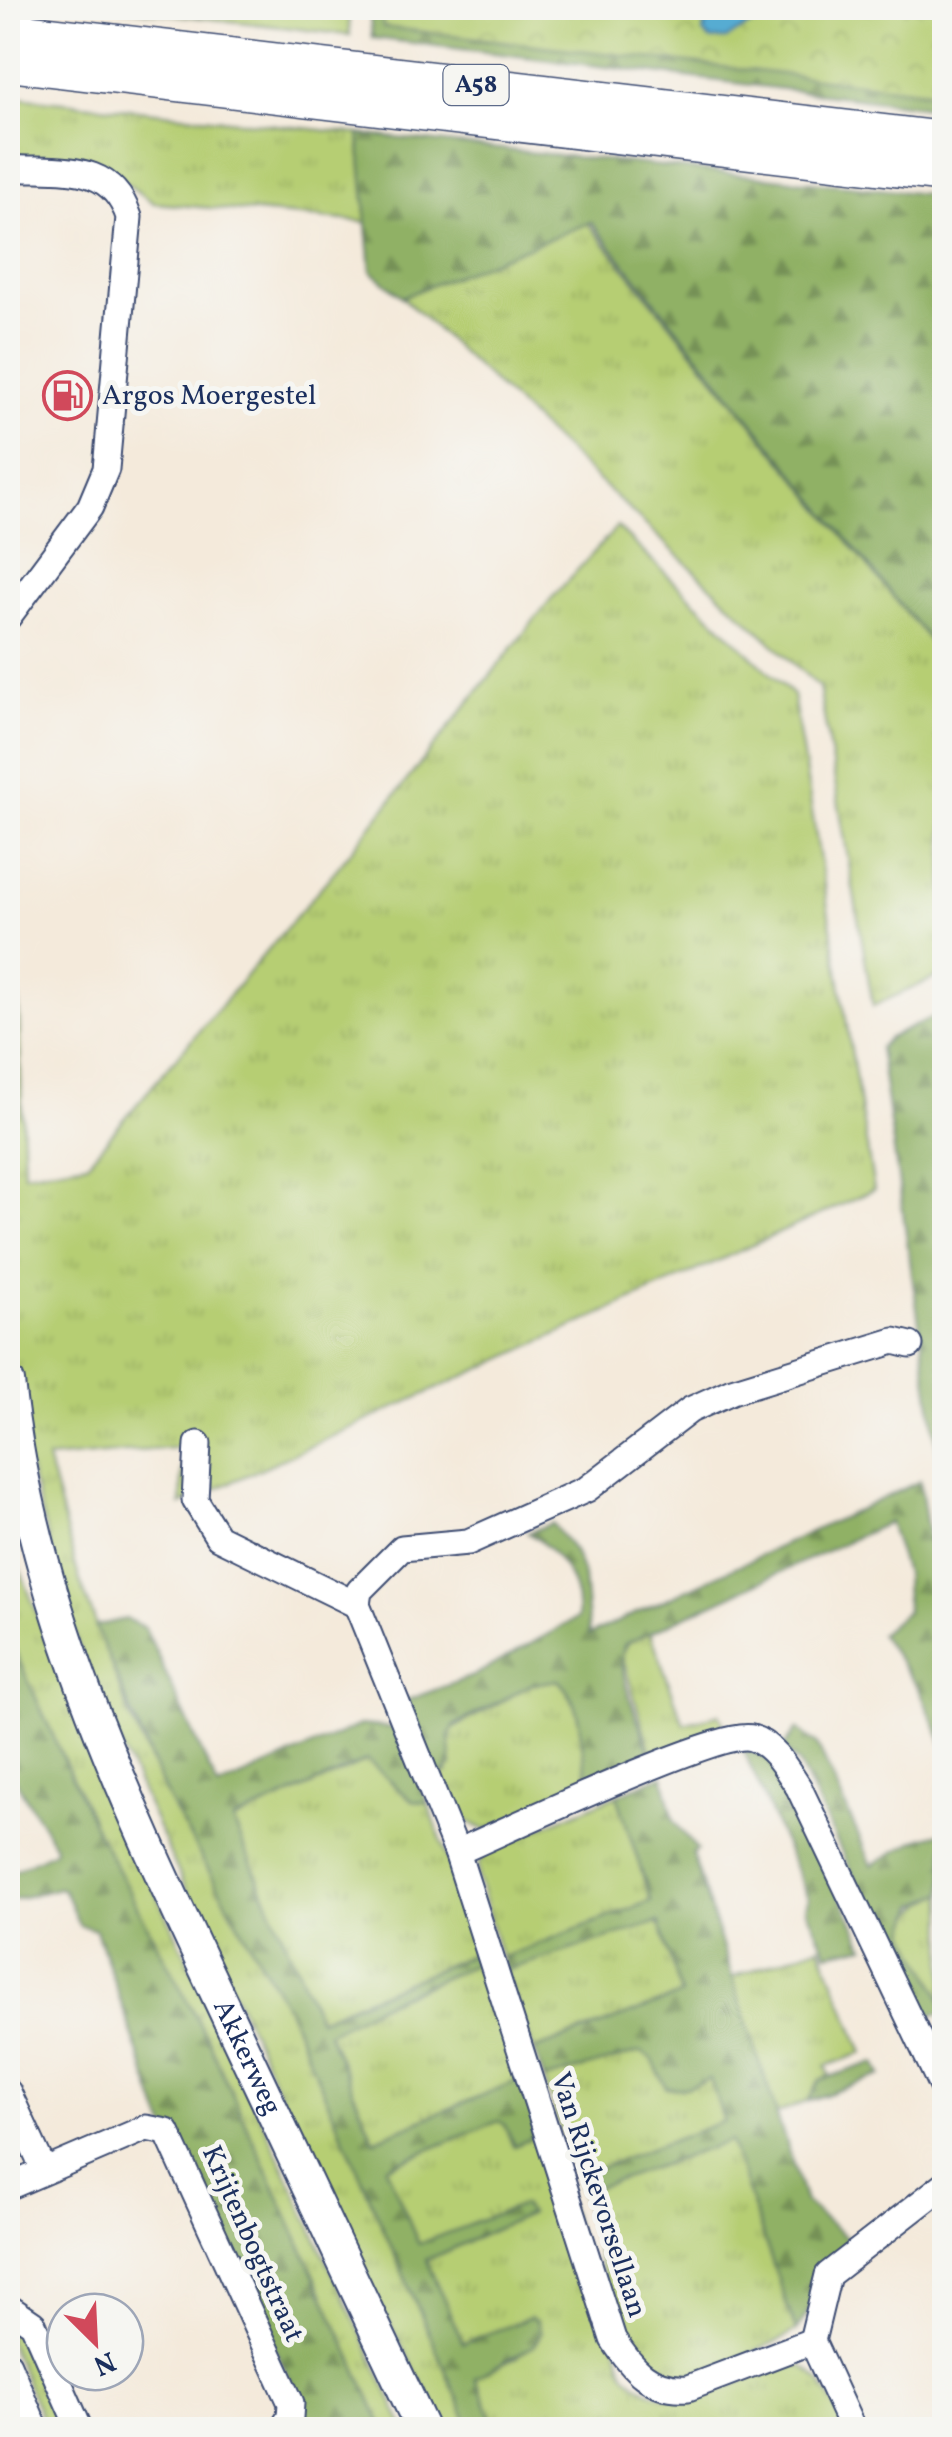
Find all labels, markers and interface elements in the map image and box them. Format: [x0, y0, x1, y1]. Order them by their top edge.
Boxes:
road number: A58 [444, 65, 508, 105]
fuel station icon: Argos Moergestel [41, 370, 93, 422]
place label: Argos Moergestel [102, 377, 316, 416]
street label: Akkerweg [203, 1993, 291, 2122]
street label: Van Rijckevorsellaan [540, 2067, 656, 2323]
street label: Krijtenbogtstraat [191, 2139, 313, 2349]
north arrow [45, 2292, 145, 2392]
text: N [87, 2341, 121, 2385]

